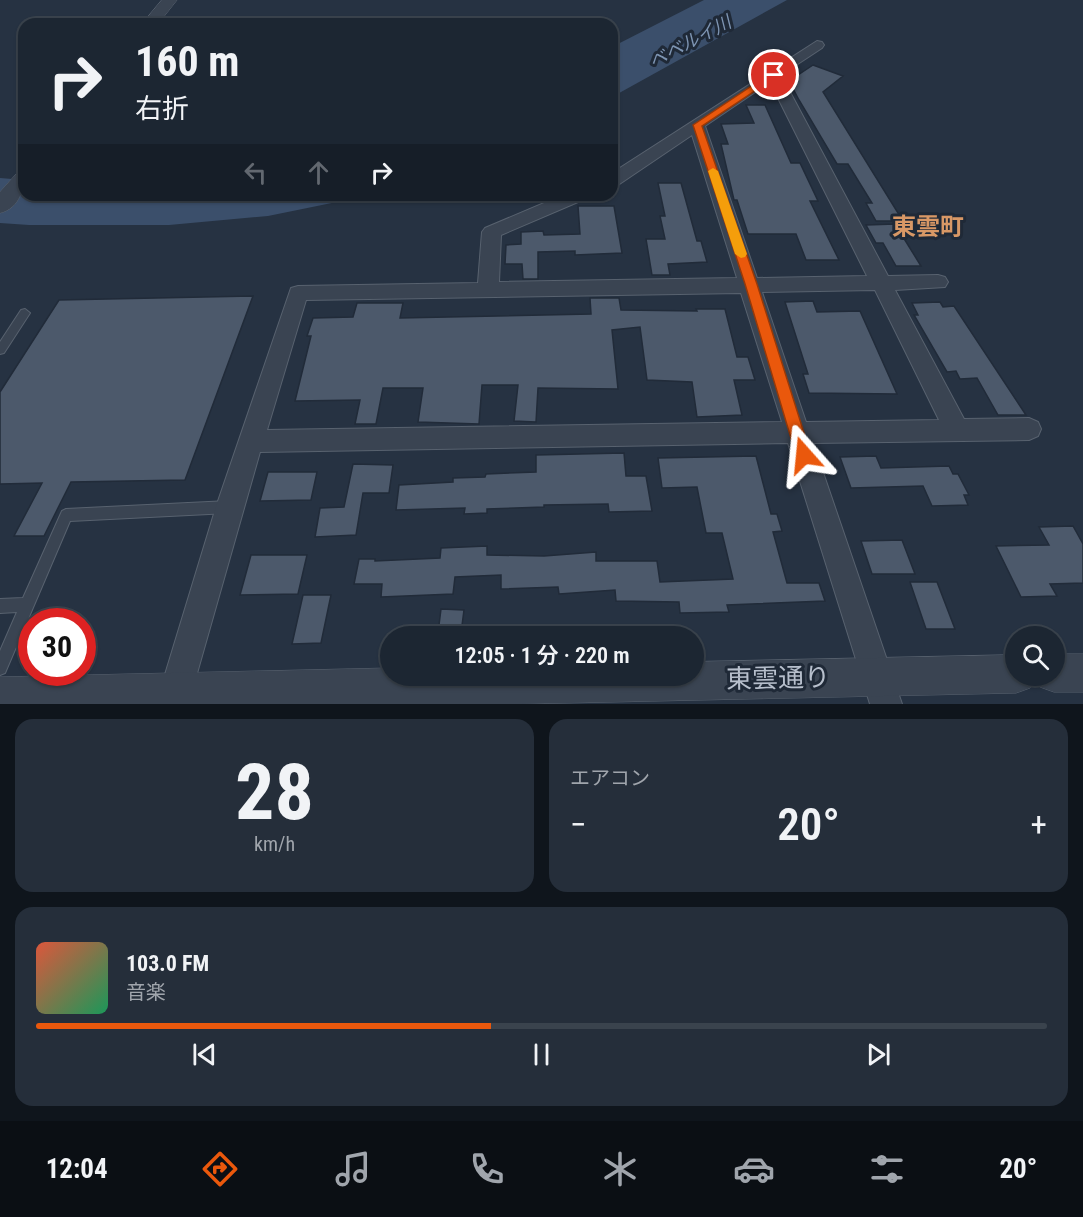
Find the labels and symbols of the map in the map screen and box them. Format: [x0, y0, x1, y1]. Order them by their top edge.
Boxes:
water label: ベベルイ川 [645, 10, 736, 72]
pin [748, 49, 799, 100]
district label: 東雲町 [892, 213, 964, 241]
position arrow [772, 423, 836, 487]
speed limit sign: 30 [18, 608, 96, 686]
street label: 東雲通り [726, 662, 830, 694]

